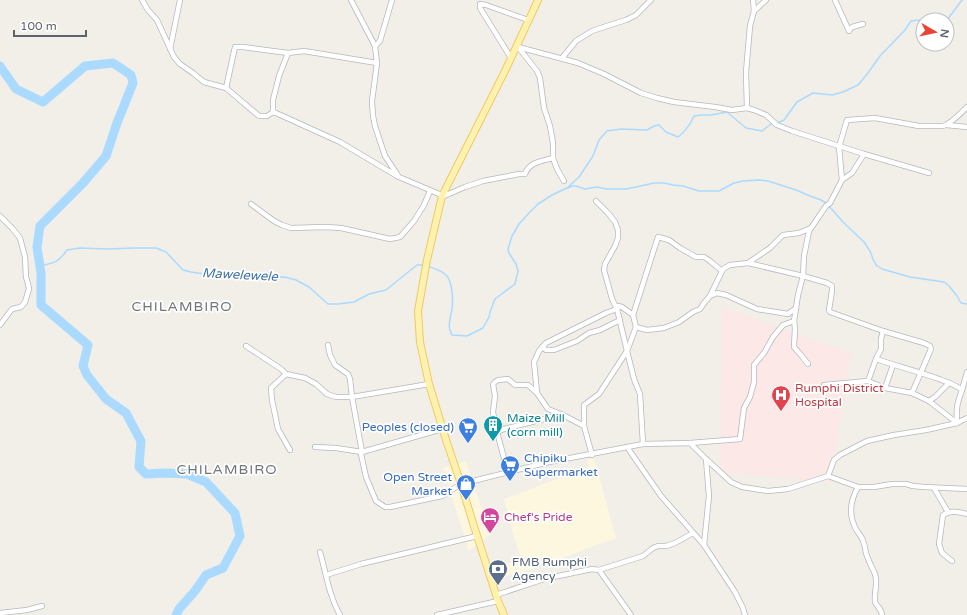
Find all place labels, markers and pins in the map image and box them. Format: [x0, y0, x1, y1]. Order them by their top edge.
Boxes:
place label: Rumphi District Hospital [795, 381, 884, 409]
hospital icon: Rumphi District Hospital [770, 384, 792, 412]
place label: Maize Mill (corn mill) [507, 411, 565, 439]
building icon: Maize Mill (corn mill) [482, 414, 504, 442]
supermarket icon: Peoples (closed) [457, 416, 479, 444]
place label: Peoples (closed) [362, 420, 454, 434]
place label: Chipiku Supermarket [524, 451, 598, 479]
supermarket icon: Chipiku Supermarket [499, 454, 521, 482]
place label: Open Street Market [383, 470, 452, 498]
shop icon: Open Street Market [455, 473, 477, 501]
hotel icon: Chef's Pride [479, 506, 501, 534]
place label: Chef's Pride [504, 510, 573, 524]
place label: FMB Rumphi Agency [512, 555, 587, 583]
bank icon: FMB Rumphi Agency [487, 558, 509, 586]

